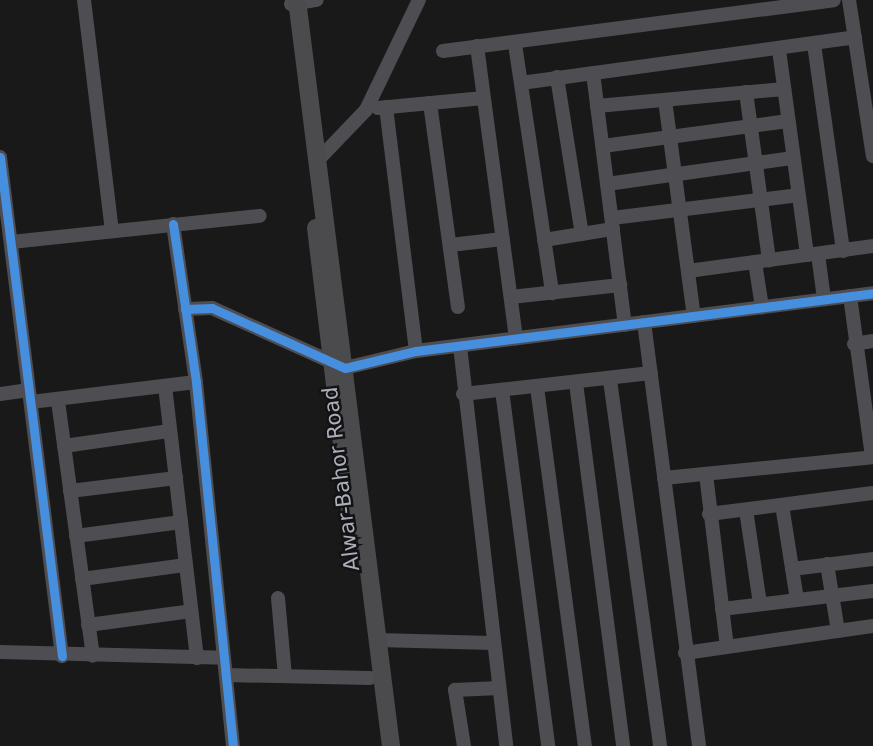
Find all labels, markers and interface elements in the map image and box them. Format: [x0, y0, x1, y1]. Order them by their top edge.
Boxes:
street label: Alwar-Bahor Road [317, 385, 365, 573]

